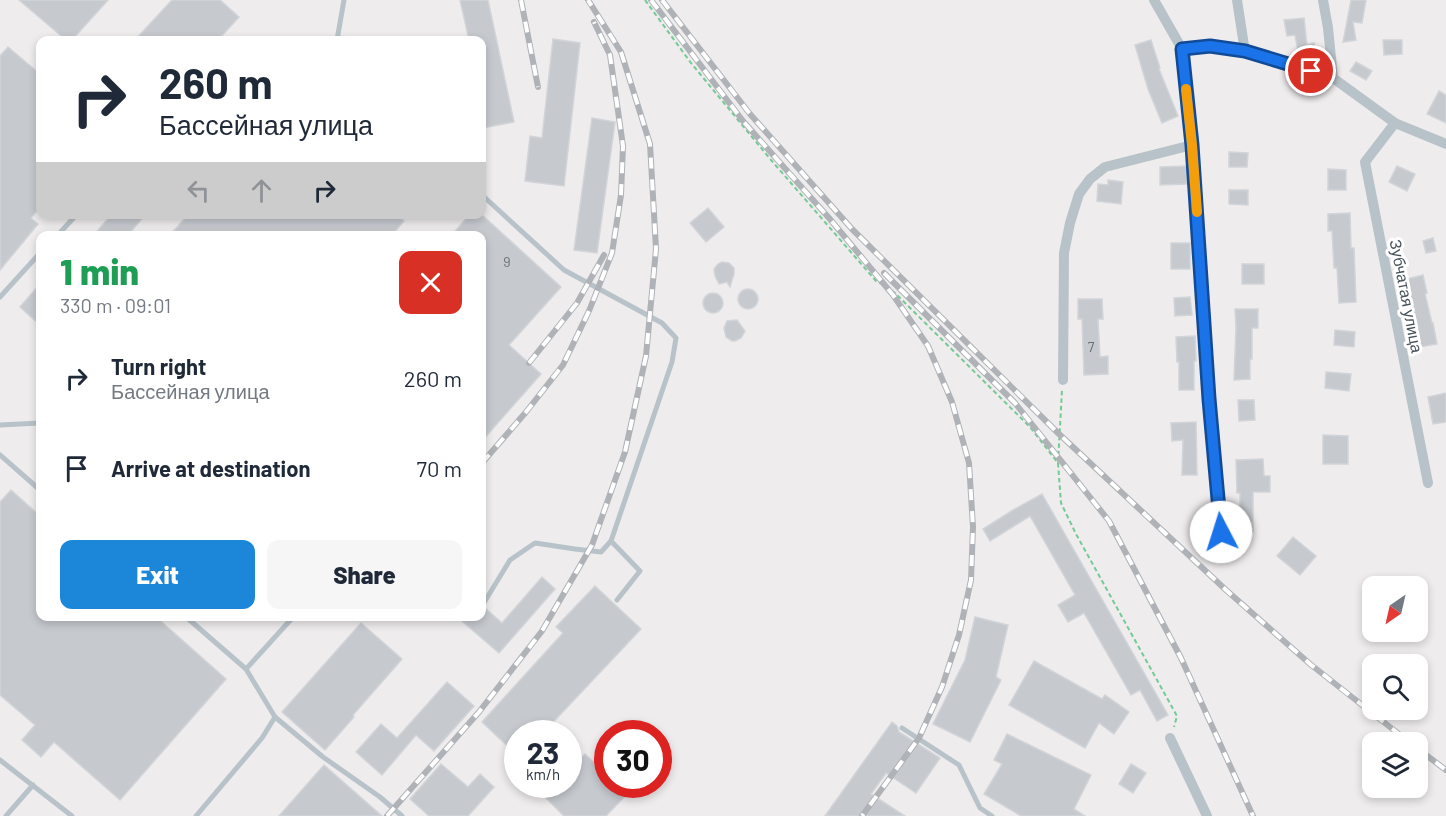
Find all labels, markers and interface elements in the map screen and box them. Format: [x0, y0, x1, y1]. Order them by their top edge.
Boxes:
pin [1285, 45, 1336, 96]
icon: arrive [1294, 54, 1327, 87]
text: 260 m [159, 57, 272, 107]
icon: right [60, 60, 138, 138]
text: Бассейная улица [159, 108, 373, 140]
icon: left [182, 174, 215, 207]
icon: ahead [245, 174, 278, 207]
icon: right [308, 174, 341, 207]
street label: Зубчатая улица [1387, 238, 1427, 354]
text: 1 min [60, 249, 139, 292]
button: close [399, 251, 462, 314]
house number: 9 [503, 253, 511, 270]
text: 330 m · 09:01 [60, 293, 171, 317]
house number: 7 [1088, 338, 1095, 355]
text: Turn right [111, 353, 206, 379]
icon: right [60, 362, 93, 395]
text: 260 m [404, 365, 462, 391]
text: Бассейная улица [111, 379, 270, 403]
icon: arrive [60, 452, 93, 485]
text: Arrive at destination [111, 455, 310, 481]
text: 70 m [417, 455, 462, 481]
position arrow [1189, 500, 1253, 564]
button: Exit [60, 540, 255, 609]
button: Share [267, 540, 462, 609]
north arrow [1362, 576, 1428, 642]
map controls [1362, 576, 1428, 798]
button: search [1362, 654, 1428, 720]
speed limit sign: 30 [594, 720, 672, 798]
button: layers [1362, 732, 1428, 798]
text: 23 [527, 734, 559, 770]
text: km/h [526, 765, 560, 783]

